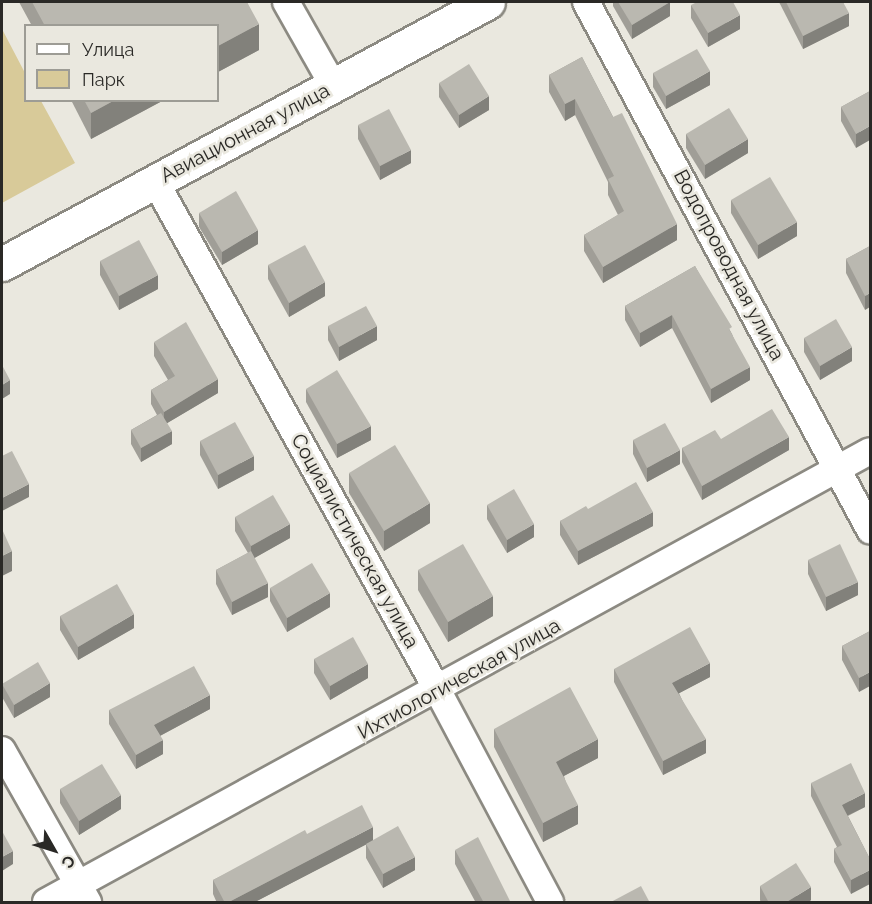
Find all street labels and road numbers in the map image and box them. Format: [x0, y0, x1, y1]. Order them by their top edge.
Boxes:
street label: Авиационная улица [156, 78, 334, 188]
street label: Водопроводная улица [668, 165, 790, 365]
street label: Социалистическая улица [286, 429, 424, 653]
street label: Ихтиологическая улица [353, 613, 565, 745]

